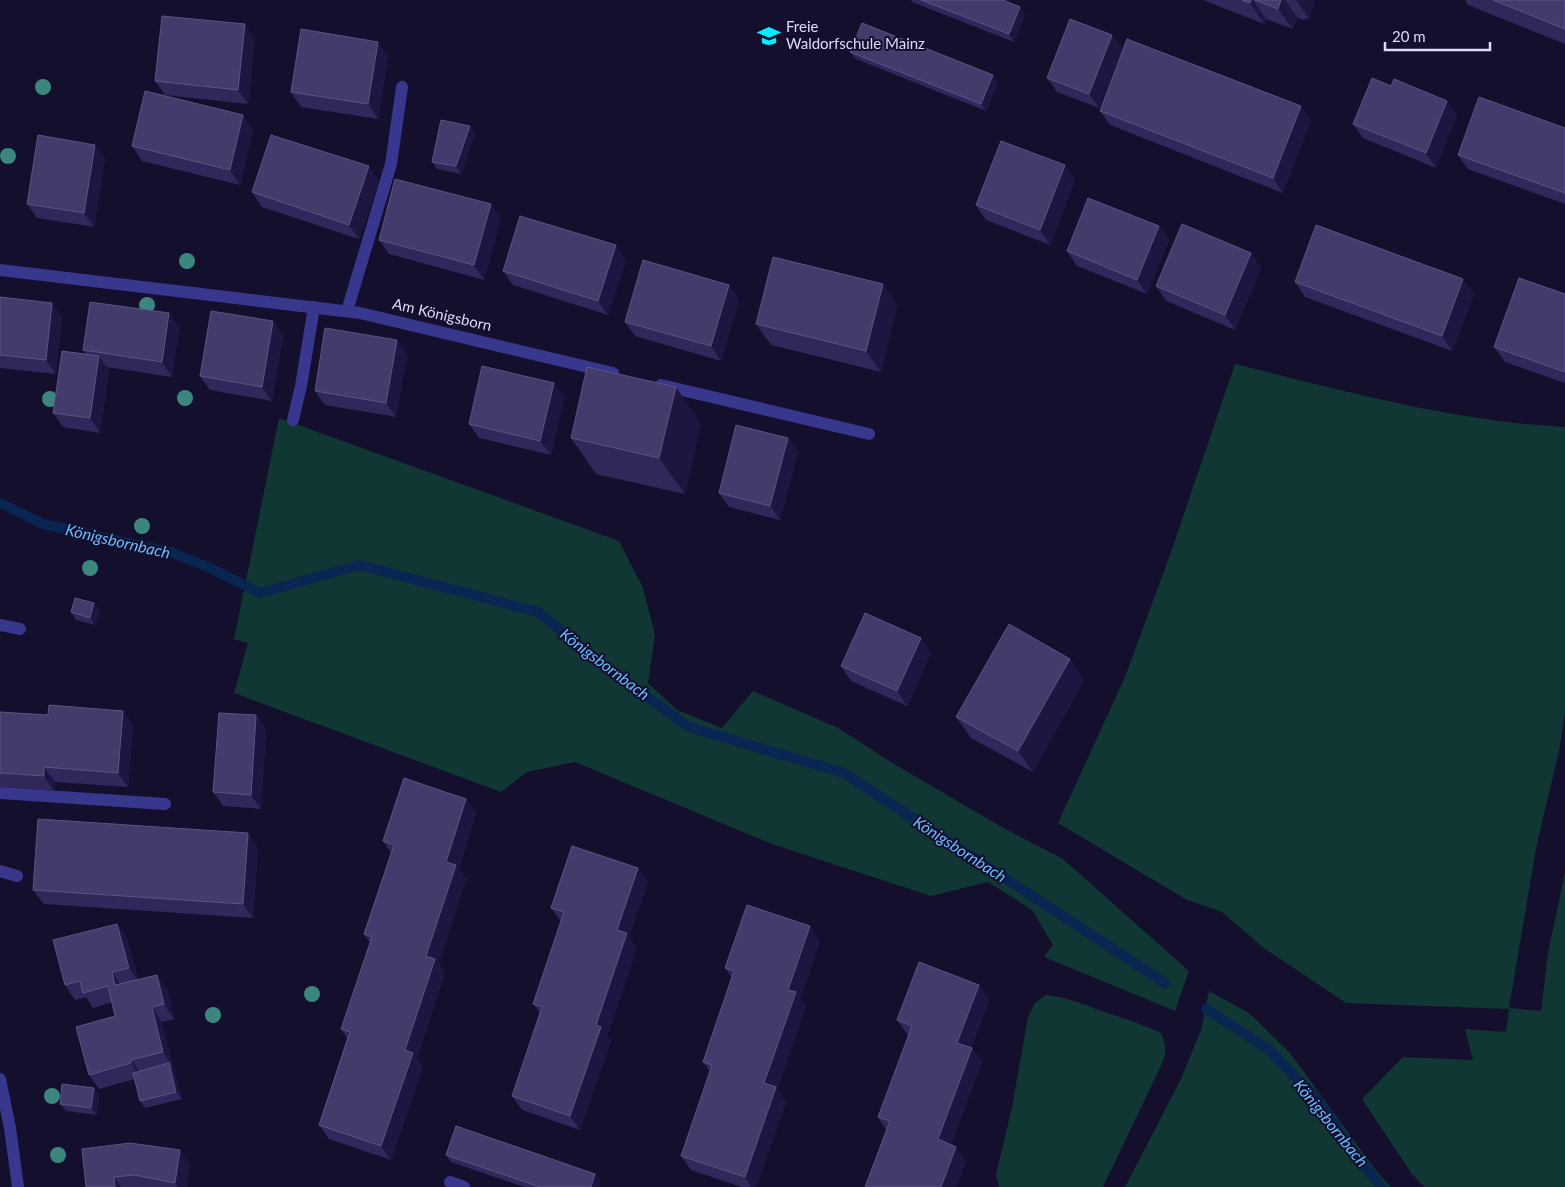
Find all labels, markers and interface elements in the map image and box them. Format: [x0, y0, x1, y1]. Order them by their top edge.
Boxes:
place label: Freie Waldorfschule Mainz [786, 17, 925, 52]
scale bar [1385, 20, 1490, 52]
school or university icon: Freie Waldorfschule Mainz [756, 23, 782, 49]
text: 20 m [1392, 27, 1426, 45]
street label: Am Königsborn [391, 294, 494, 334]
water label: Königsbornbach [64, 519, 172, 562]
water label: Königsbornbach [557, 624, 654, 703]
water label: Königsbornbach [910, 811, 1010, 886]
water label: Königsbornbach [1290, 1075, 1372, 1170]

